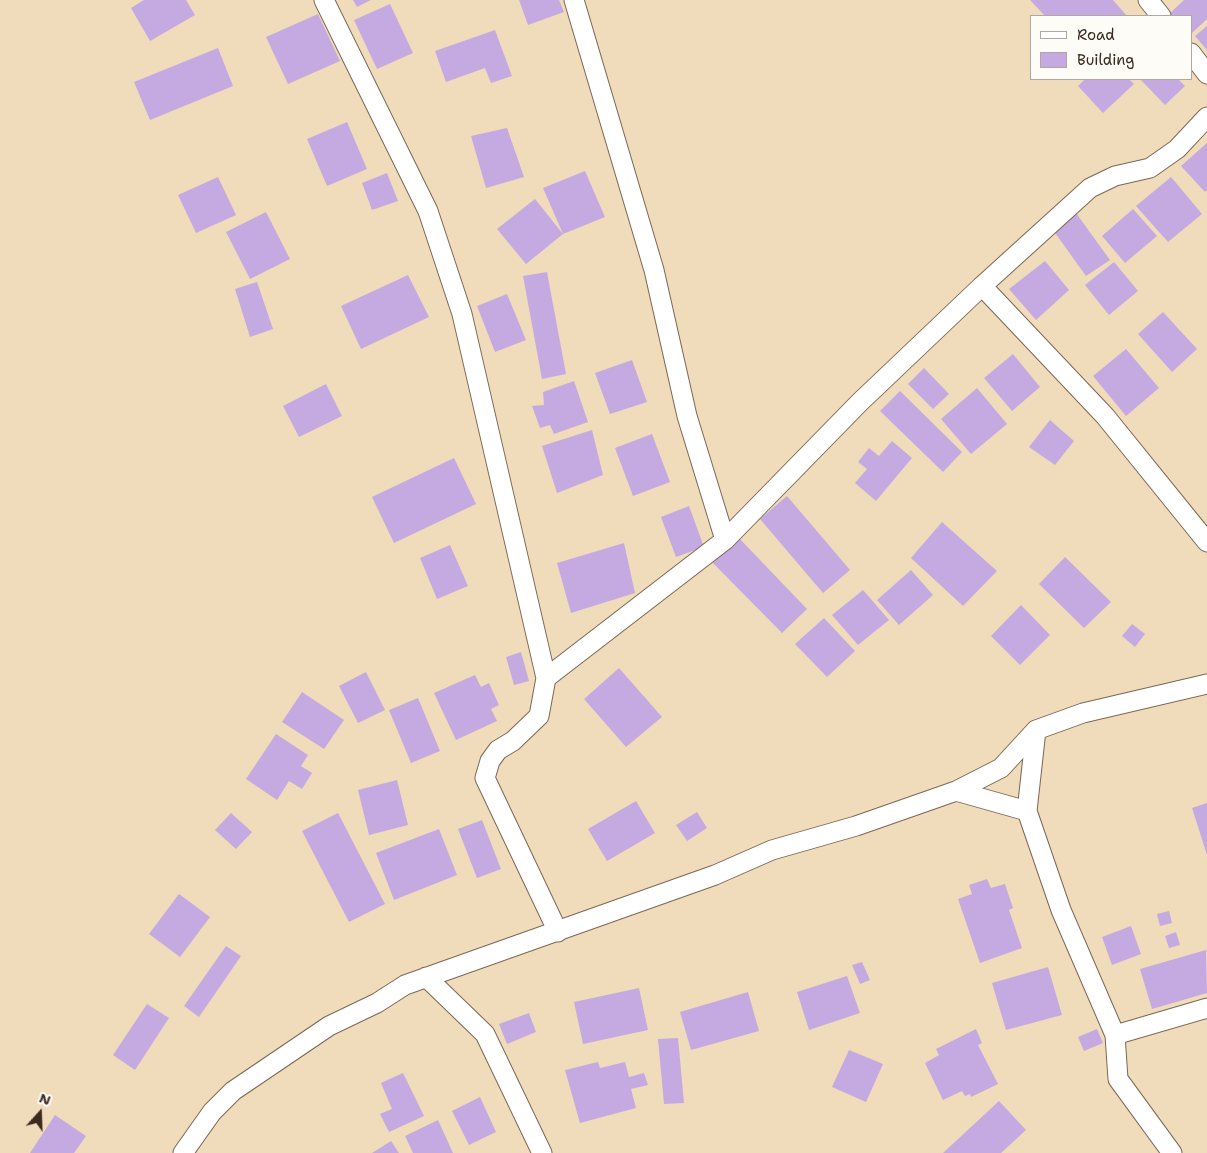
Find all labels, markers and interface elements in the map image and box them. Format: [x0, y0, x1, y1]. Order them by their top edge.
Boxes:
legend [1030, 15, 1192, 80]
text: Road [1077, 25, 1115, 45]
text: Building [1077, 50, 1134, 70]
north arrow [15, 1088, 65, 1138]
text: N [37, 1089, 53, 1109]

